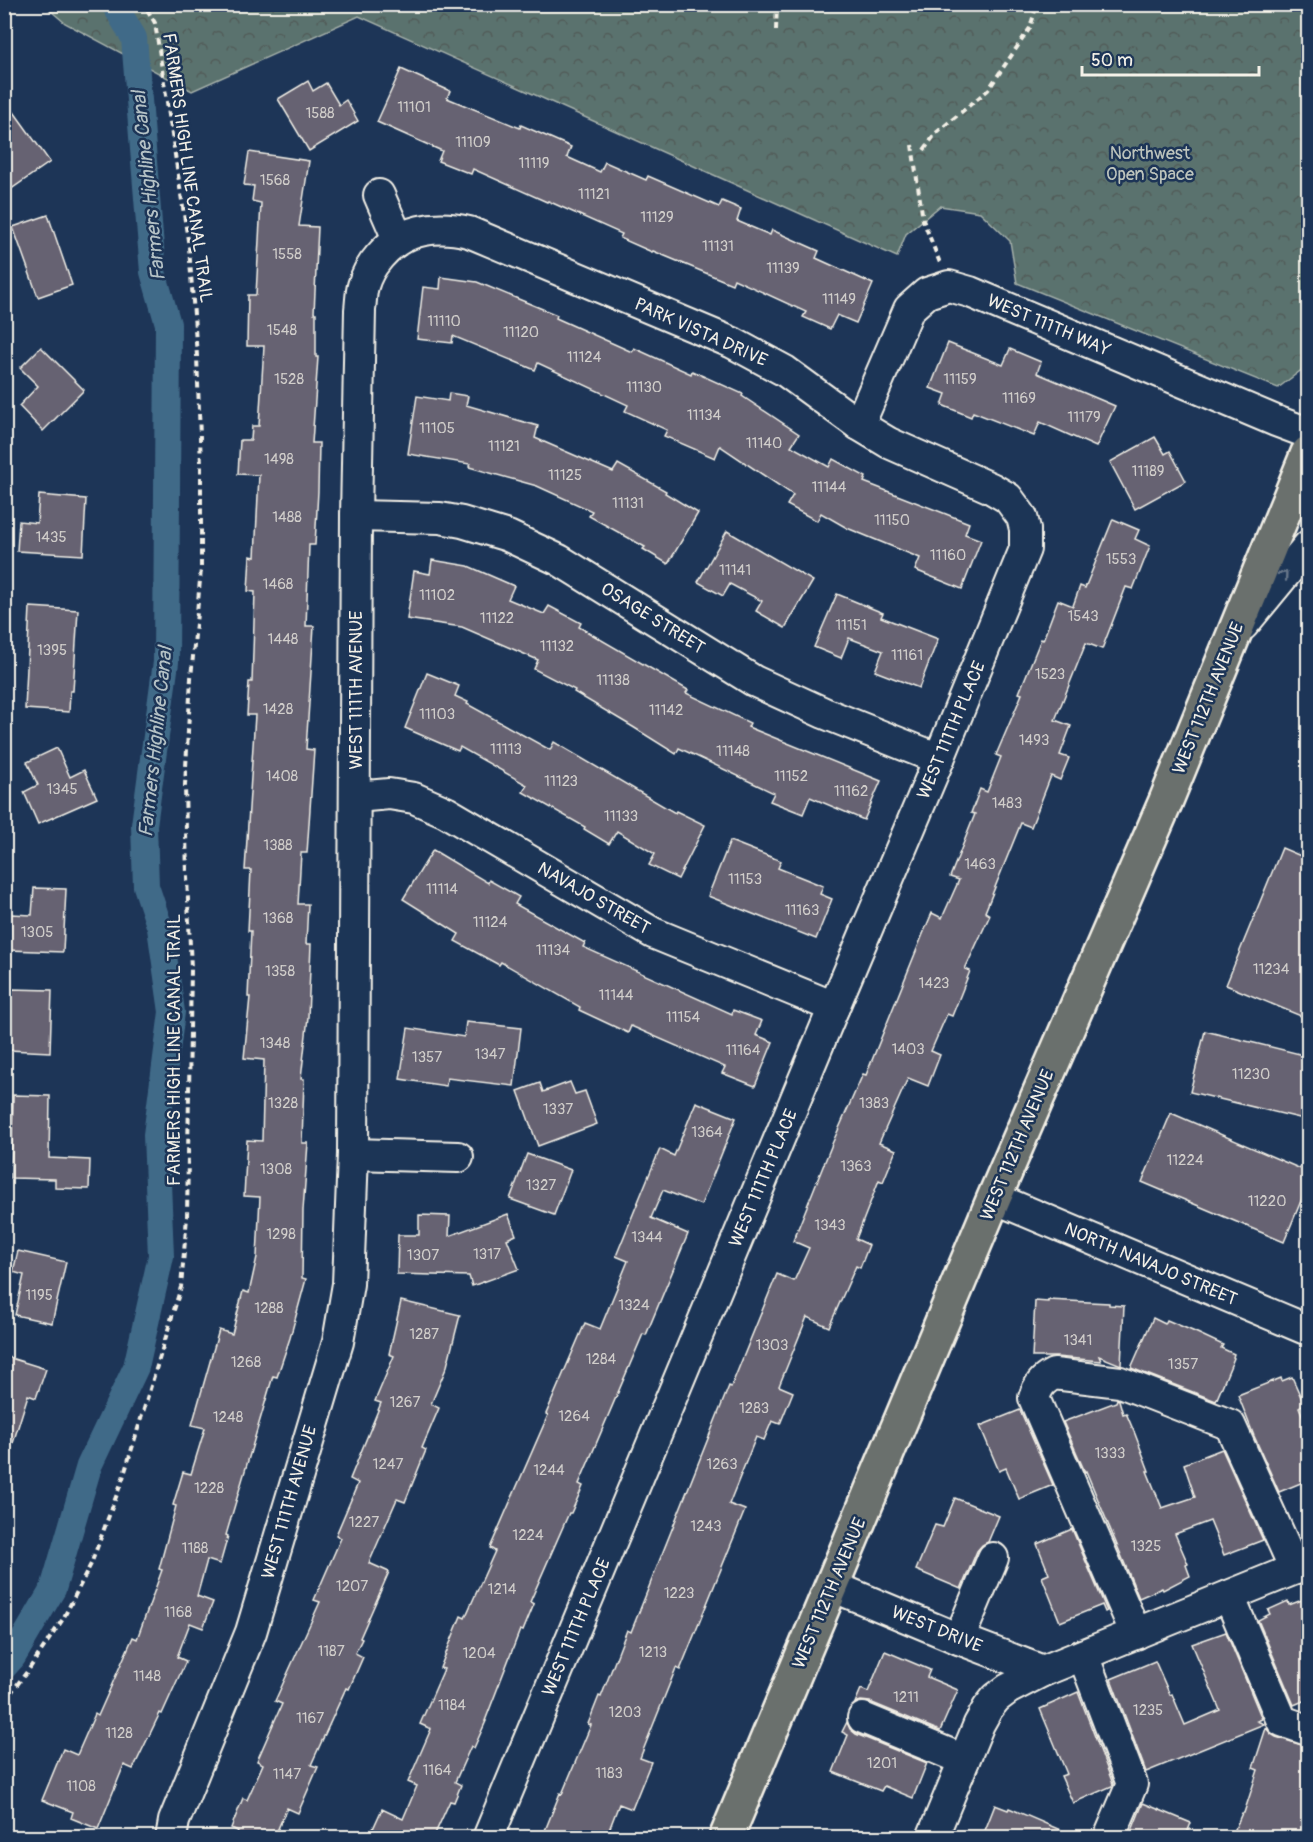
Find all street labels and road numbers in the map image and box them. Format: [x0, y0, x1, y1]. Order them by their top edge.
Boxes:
street label: FARMERS HIGH LINE CANAL TRAIL [157, 32, 218, 304]
street label: WEST 111TH WAY [984, 289, 1115, 362]
street label: PARK VISTA DRIVE [631, 293, 771, 372]
street label: OSAGE STREET [596, 577, 709, 660]
street label: WEST 111TH AVENUE [345, 611, 368, 769]
street label: WEST 112TH AVENUE [1167, 619, 1249, 778]
street label: WEST 111TH PLACE [912, 658, 991, 803]
street label: NAVAJO STREET [533, 857, 654, 940]
street label: FARMERS HIGH LINE CANAL TRAIL [163, 914, 186, 1186]
street label: WEST 112TH AVENUE [975, 1066, 1060, 1224]
street label: WEST 111TH PLACE [724, 1106, 803, 1251]
street label: NORTH NAVAJO STREET [1061, 1218, 1241, 1311]
street label: WEST 111TH AVENUE [257, 1423, 322, 1582]
street label: WEST 112TH AVENUE [787, 1514, 872, 1672]
street label: WEST 111TH PLACE [537, 1555, 616, 1700]
street label: WEST DRIVE [888, 1601, 986, 1658]

